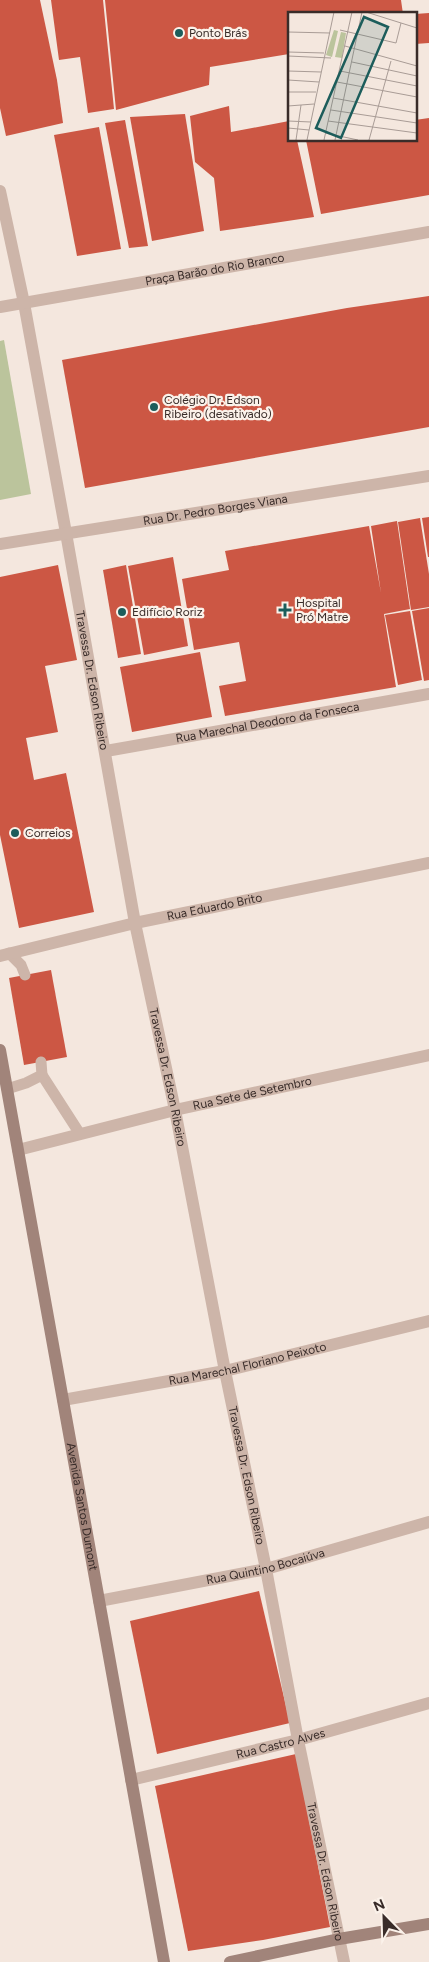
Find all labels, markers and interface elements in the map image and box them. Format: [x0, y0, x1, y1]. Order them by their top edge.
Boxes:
inset map [288, 12, 416, 141]
place label: Ponto Brás [189, 26, 247, 40]
marker: Ponto Brás [173, 27, 185, 39]
street label: Praça Barão do Rio Branco [144, 250, 286, 289]
place label: Colégio Dr. Edson Ribeiro (desativado) [164, 393, 272, 421]
marker: Colégio Dr. Edson Ribeiro (desativado) [148, 401, 160, 413]
street label: Rua Dr. Pedro Borges Viana [142, 492, 289, 528]
place label: Hospital Pró Matre [296, 596, 349, 624]
marker: Hospital Pró Matre [278, 603, 292, 617]
place label: Edifício Roriz [132, 605, 203, 619]
marker: Edifício Roriz [116, 606, 128, 618]
street label: Travessa Dr. Edson Ribeiro [73, 610, 111, 751]
street label: Rua Marechal Deodoro da Fonseca [175, 699, 360, 746]
place label: Correios [25, 826, 71, 840]
marker: Correios [9, 827, 21, 839]
street label: Rua Eduardo Brito [165, 890, 263, 923]
street label: Travessa Dr. Edson Ribeiro [146, 1007, 189, 1148]
street label: Rua Sete de Setembro [191, 1074, 313, 1113]
street label: Rua Marechal Floriano Peixoto [167, 1339, 328, 1388]
street label: Travessa Dr. Edson Ribeiro [225, 1405, 268, 1546]
street label: Avenida Santos Dumont [64, 1441, 101, 1572]
street label: Rua Quintino Bocaiúva [205, 1545, 326, 1587]
street label: Rua Castro Alves [235, 1726, 327, 1762]
street label: Travessa Dr. Edson Ribeiro [304, 1801, 346, 1942]
north arrow [359, 1892, 409, 1942]
text: N [371, 1896, 387, 1915]

